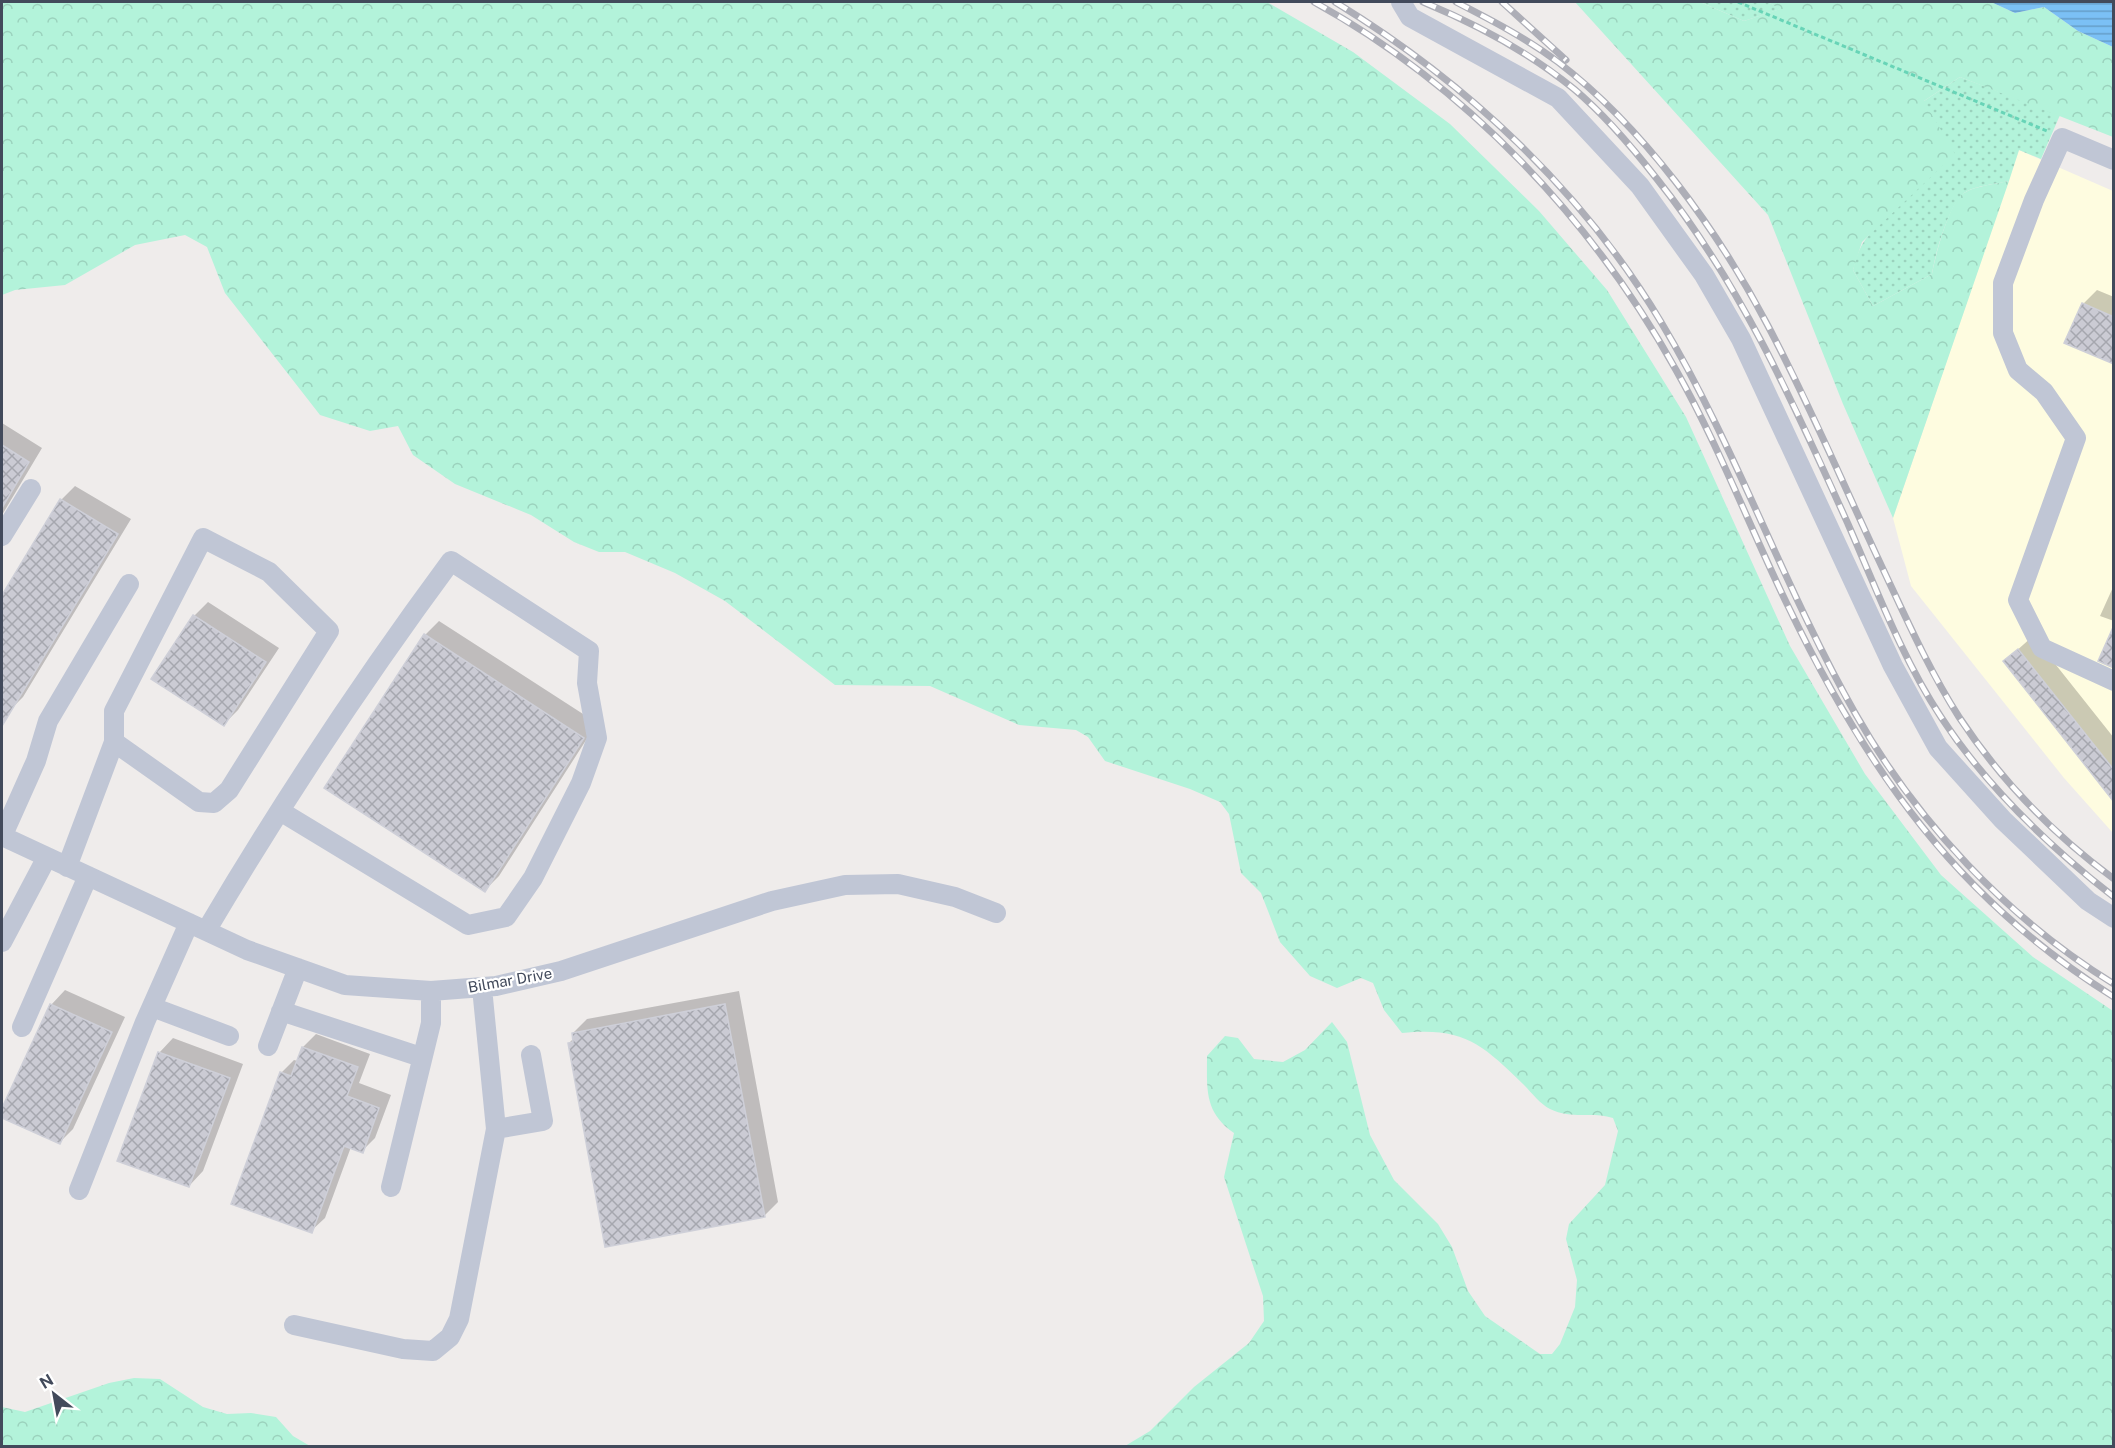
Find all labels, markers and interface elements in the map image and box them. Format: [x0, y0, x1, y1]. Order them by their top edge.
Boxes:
street label: Bilmar Drive [467, 964, 553, 996]
north arrow [24, 1364, 84, 1424]
text: N [36, 1370, 57, 1393]

